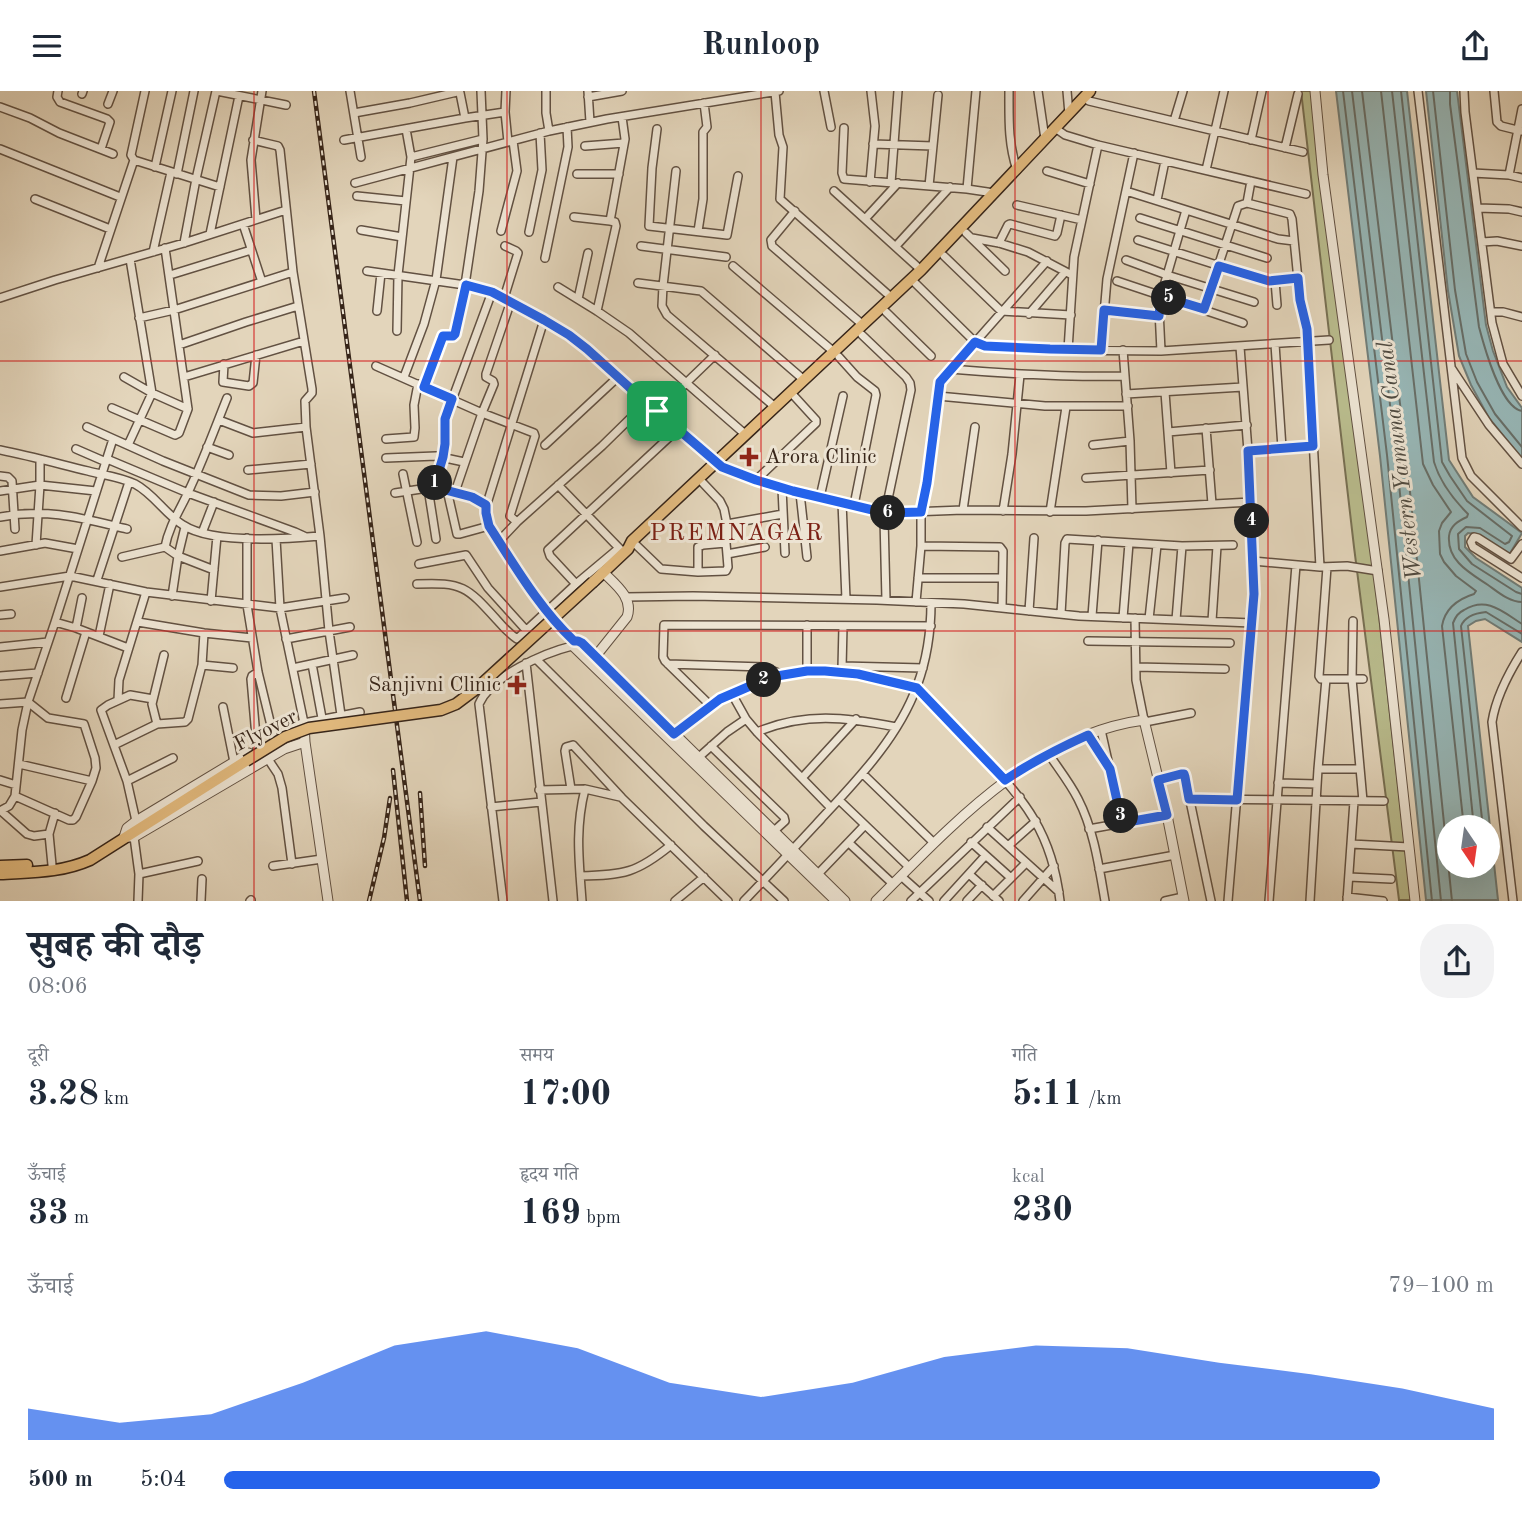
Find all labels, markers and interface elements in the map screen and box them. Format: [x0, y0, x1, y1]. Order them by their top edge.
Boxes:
icon: menu [28, 27, 66, 65]
icon: share [1456, 27, 1494, 65]
text: Runloop [702, 30, 820, 62]
pin: 5 [1152, 281, 1186, 315]
text: 5 [1163, 288, 1174, 307]
water label: Western Yamuna Canal [1374, 340, 1426, 582]
pin [627, 381, 687, 441]
icon: arrive [638, 392, 676, 430]
marker: Arora Clinic [739, 447, 759, 467]
place label: Arora Clinic [765, 447, 877, 468]
pin: 1 [418, 465, 452, 501]
text: 1 [429, 473, 440, 492]
pin: 6 [870, 495, 906, 531]
text: 6 [882, 503, 893, 522]
pin: 4 [1234, 503, 1270, 539]
text: 4 [1246, 511, 1257, 530]
district label: PREMNAGAR [649, 522, 825, 546]
pin: 2 [746, 663, 782, 697]
text: 2 [758, 670, 769, 689]
place label: Sanjivni Clinic [368, 675, 501, 696]
marker: Sanjivni Clinic [507, 675, 527, 695]
street label: Flyover [231, 706, 301, 756]
pin: 3 [1104, 799, 1138, 833]
text: 3 [1115, 806, 1126, 825]
north arrow [1437, 815, 1500, 879]
map controls [1437, 815, 1500, 878]
button: share [1420, 924, 1494, 998]
text: सुबह की दौड़ [28, 928, 202, 966]
text: 08:06 [28, 975, 88, 998]
text: दूरी [28, 1047, 49, 1066]
text: समय [520, 1047, 553, 1066]
text: गति [1012, 1047, 1037, 1066]
text: 3.28 [28, 1077, 99, 1112]
text: 17:00 [520, 1077, 611, 1112]
text: 5:11 [1012, 1077, 1083, 1112]
text: km [99, 1090, 129, 1109]
text: /km [1083, 1090, 1122, 1109]
text: ऊँचाई [28, 1166, 65, 1185]
text: हृदय गति [520, 1166, 579, 1185]
text: kcal [1012, 1168, 1045, 1187]
text: 230 [1012, 1193, 1073, 1228]
text: 33 [28, 1196, 69, 1231]
text: 169 [520, 1196, 581, 1231]
text: m [69, 1209, 89, 1228]
text: bpm [581, 1209, 621, 1228]
text: 79–100 m [1388, 1274, 1494, 1297]
text: ऊँचाई [28, 1275, 73, 1298]
text: 500 m [28, 1468, 93, 1491]
text: 5:04 [140, 1468, 186, 1491]

